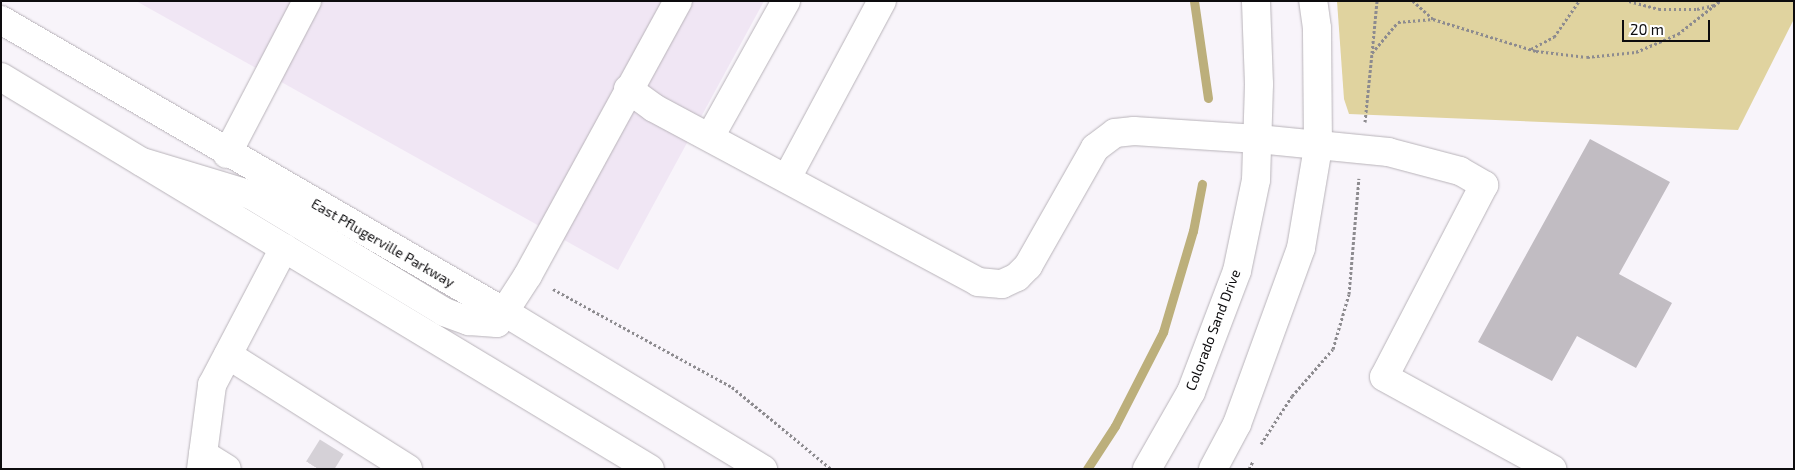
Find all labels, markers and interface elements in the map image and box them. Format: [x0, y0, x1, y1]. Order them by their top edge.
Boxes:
scale bar [1625, 10, 1712, 42]
text: 20 m [1630, 20, 1664, 38]
street label: East Pflugerville Parkway [308, 195, 458, 291]
street label: Colorado Sand Drive [1182, 267, 1244, 393]

